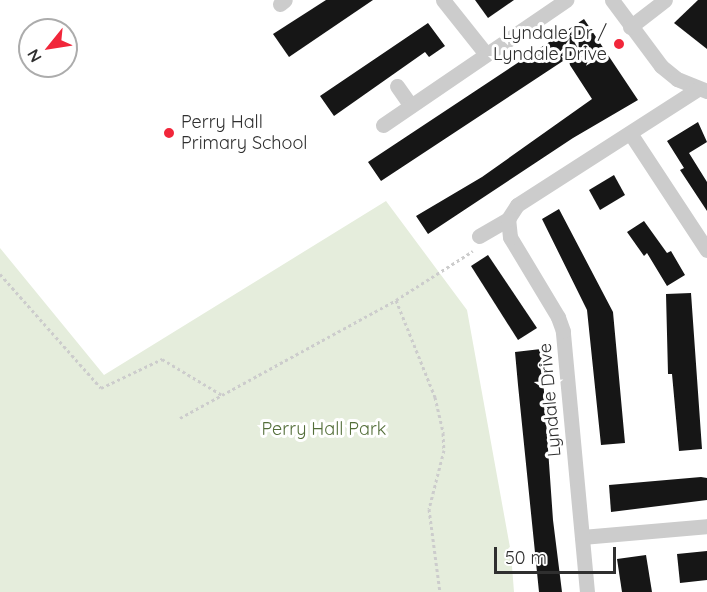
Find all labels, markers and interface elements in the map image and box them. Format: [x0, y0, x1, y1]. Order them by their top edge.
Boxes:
north arrow [18, 18, 78, 78]
place label: Lyndale Dr / Lyndale Drive [493, 23, 607, 66]
marker: Lyndale Dr / Lyndale Drive [612, 37, 626, 51]
text: N [23, 46, 46, 66]
place label: Perry Hall Primary School [181, 112, 307, 154]
marker: Perry Hall Primary School [162, 126, 176, 140]
street label: Lyndale Drive [534, 342, 566, 458]
park label: Perry Hall Park [262, 418, 386, 440]
scale bar [497, 535, 618, 573]
text: 50 m [505, 546, 547, 569]

